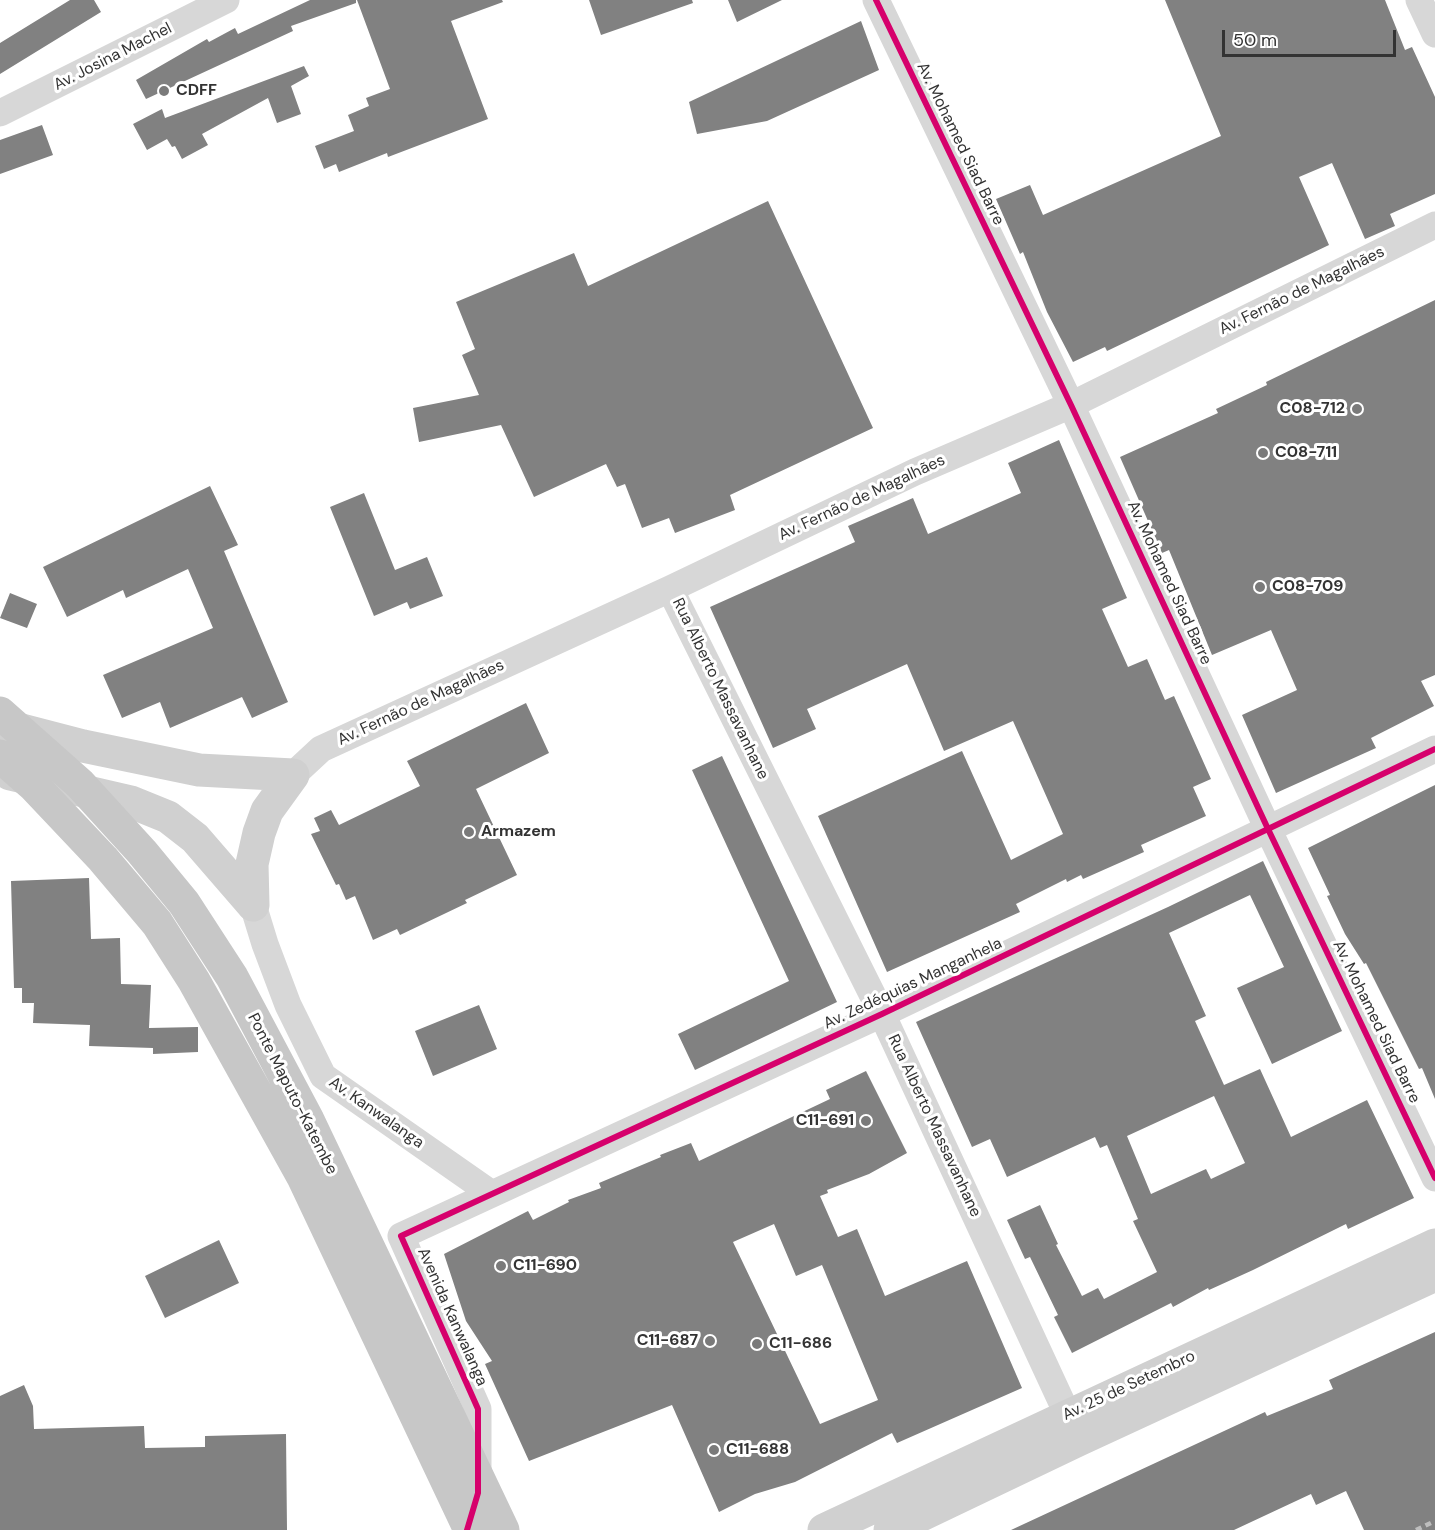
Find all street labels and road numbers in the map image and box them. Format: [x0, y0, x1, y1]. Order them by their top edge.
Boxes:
street label: Av. Josina Machel [51, 19, 175, 95]
street label: Av. Mohamed Siad Barre [912, 60, 1008, 228]
street label: Av. Fernão de Magalhães [1216, 243, 1388, 339]
street label: Av. Fernão de Magalhães [776, 451, 948, 545]
street label: Av. Mohamed Siad Barre [1123, 498, 1215, 668]
street label: Rua Alberto Massavanhane [668, 595, 772, 783]
street label: Av. Fernão de Magalhães [335, 656, 507, 750]
street label: Av. Zedéquias Manganhela [821, 934, 1005, 1034]
street label: Av. Mohamed Siad Barre [1328, 938, 1424, 1106]
street label: Ponte Maputo-Katembe [243, 1010, 341, 1178]
street label: Rua Alberto Massavanhane [883, 1032, 985, 1220]
street label: Av. Kanwalanga [325, 1073, 427, 1153]
street label: Avenida Kanwalanga [413, 1245, 491, 1389]
street label: Av. 25 de Setembro [1060, 1347, 1198, 1425]

